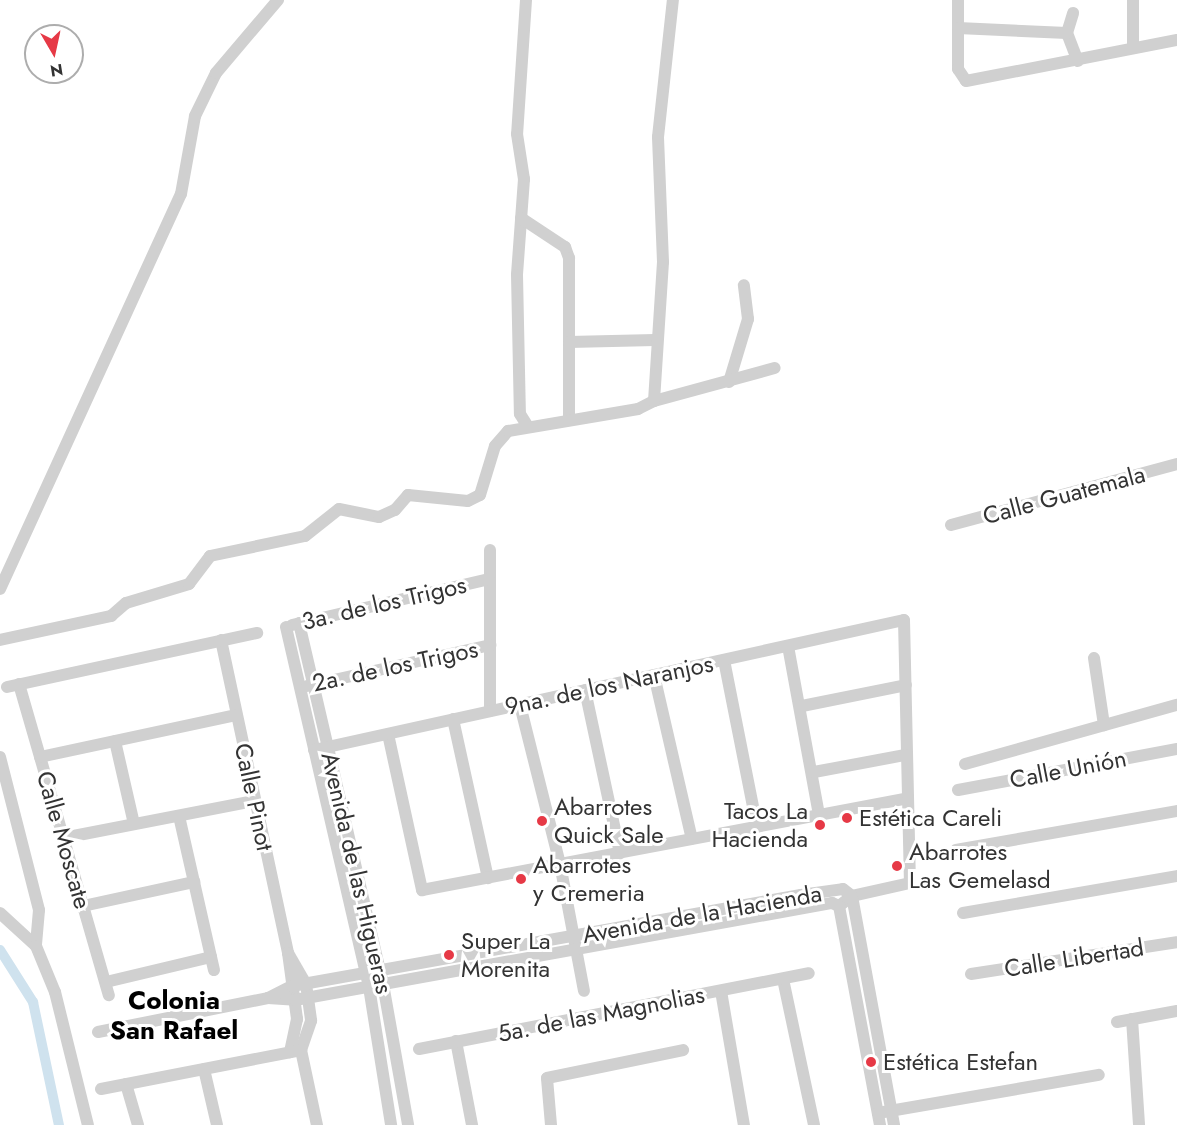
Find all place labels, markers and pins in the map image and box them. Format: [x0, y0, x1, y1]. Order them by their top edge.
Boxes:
place label: Abarrotes Quick Sale [554, 793, 664, 849]
place label: Tacos La Hacienda [711, 797, 808, 853]
place label: Estética Careli [859, 804, 1002, 832]
marker: Estética Careli [840, 811, 854, 825]
marker: Abarrotes Quick Sale [535, 814, 549, 828]
marker: Tacos La Hacienda [813, 818, 827, 832]
place label: Abarrotes Las Gemelasd [909, 838, 1051, 894]
place label: Abarrotes y Cremeria [533, 851, 645, 907]
marker: Abarrotes Las Gemelasd [890, 859, 904, 873]
marker: Abarrotes y Cremeria [514, 872, 528, 886]
place label: Super La Morenita [461, 927, 551, 983]
marker: Super La Morenita [442, 948, 456, 962]
place label: Estética Estefan [883, 1048, 1038, 1076]
marker: Estética Estefan [864, 1055, 878, 1069]

